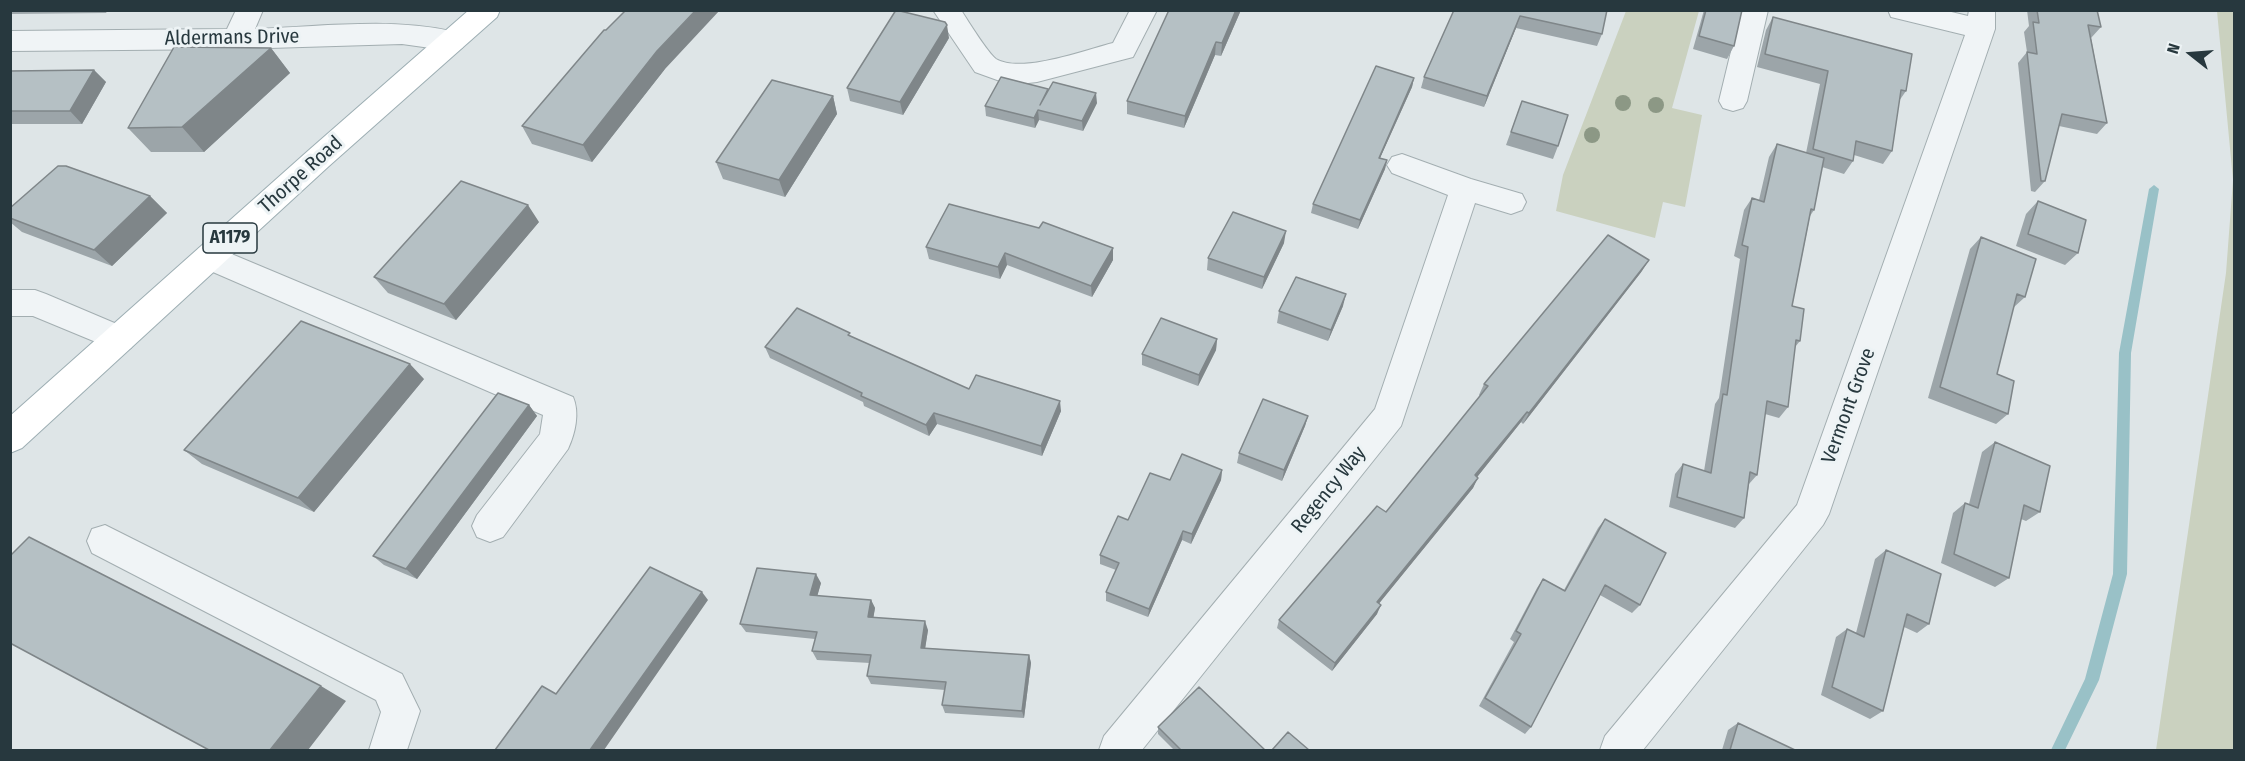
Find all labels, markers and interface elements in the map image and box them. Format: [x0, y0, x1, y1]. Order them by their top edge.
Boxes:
north arrow [2161, 24, 2221, 84]
street label: Aldermans Drive [165, 25, 299, 51]
text: N [2163, 41, 2184, 56]
street label: Thorpe Road [254, 131, 348, 219]
road number: A1179 [203, 223, 257, 253]
street label: Vermont Grove [1817, 345, 1881, 467]
street label: Regency Way [1287, 442, 1371, 538]

